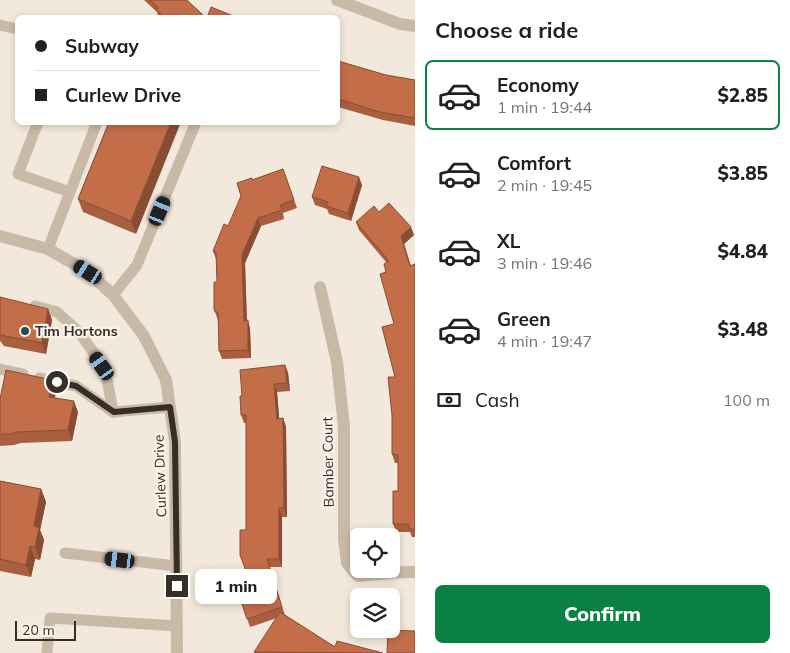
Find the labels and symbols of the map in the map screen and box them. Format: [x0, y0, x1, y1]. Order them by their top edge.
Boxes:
car [147, 194, 172, 228]
car [71, 258, 104, 286]
place label: Tim Hortons [35, 322, 118, 340]
marker: Tim Hortons [19, 325, 31, 337]
car [87, 349, 116, 383]
route start [46, 371, 68, 393]
street label: Bamber Court [318, 417, 338, 507]
street label: Curlew Drive [150, 434, 170, 518]
car [104, 551, 135, 569]
callout: 1 min [194, 568, 277, 604]
route end [166, 575, 188, 597]
scale bar [15, 618, 76, 641]

